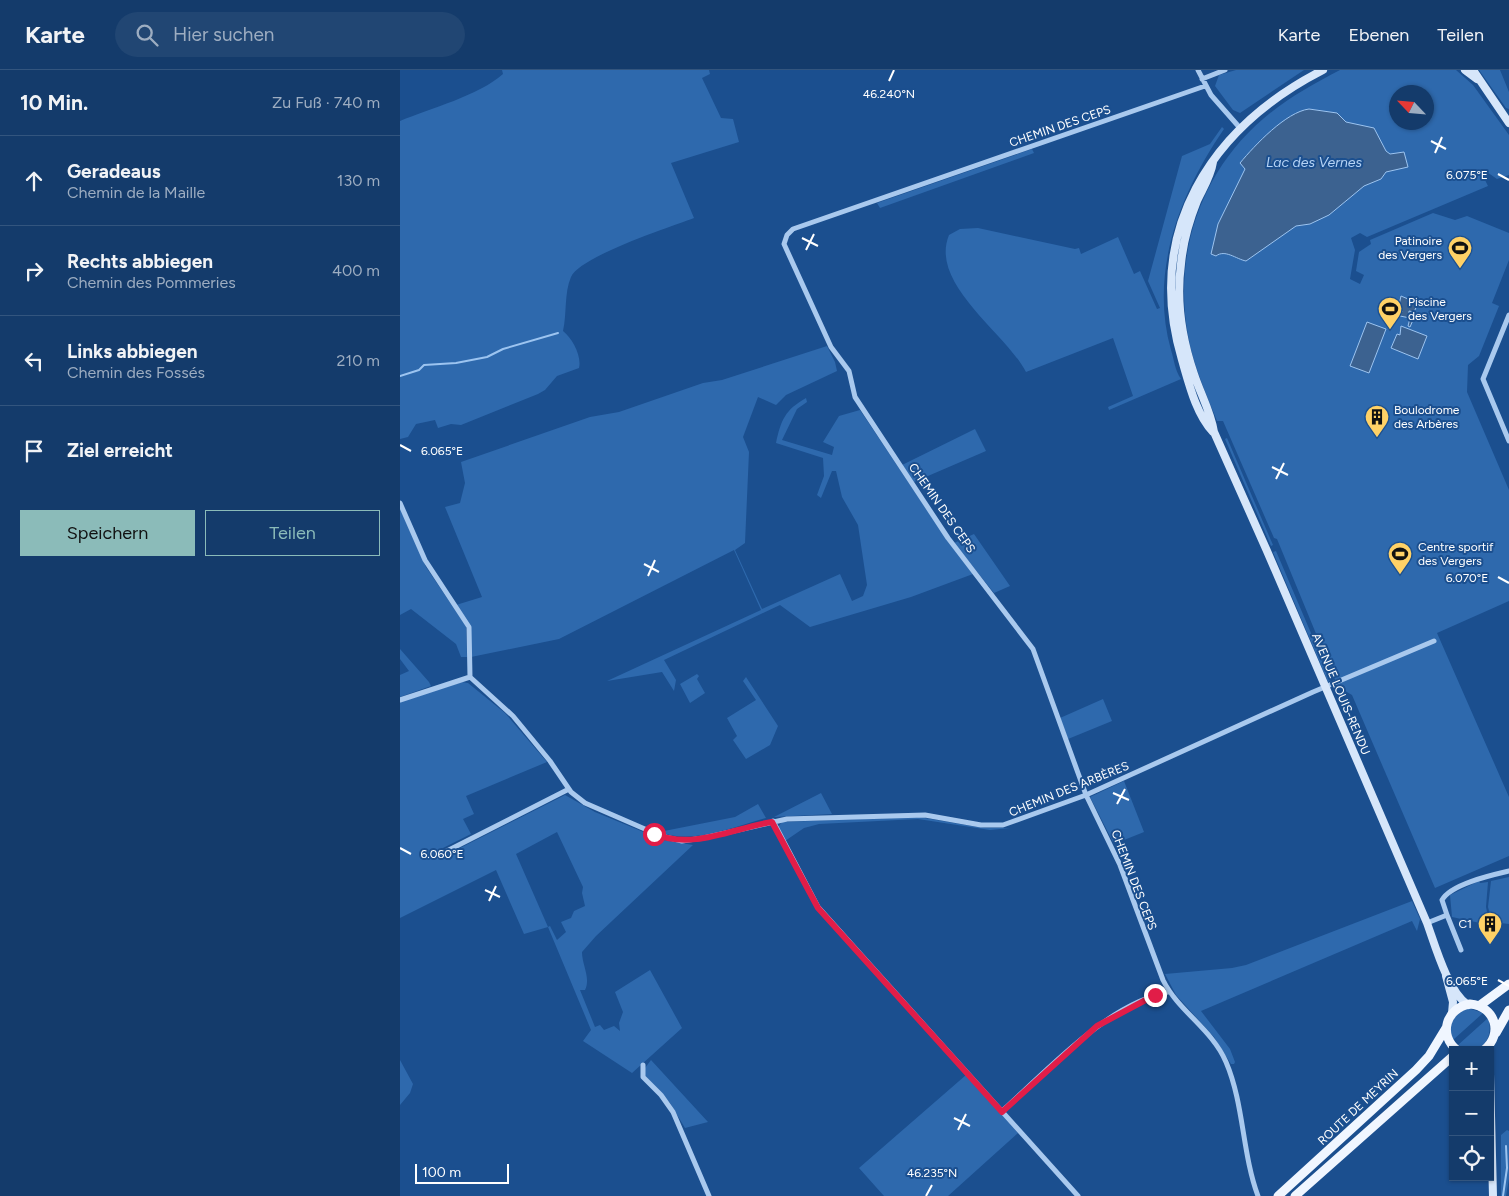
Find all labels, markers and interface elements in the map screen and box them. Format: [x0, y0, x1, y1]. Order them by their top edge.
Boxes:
search box [115, 12, 465, 57]
text: Karte [25, 20, 85, 49]
icon: search [133, 21, 161, 49]
text: Hier suchen [173, 23, 274, 46]
text: Karte [1278, 24, 1320, 46]
text: Ebenen [1348, 24, 1409, 46]
text: Teilen [1437, 24, 1484, 46]
north arrow [1389, 85, 1434, 130]
text: 46.240°N [863, 87, 915, 101]
text: 10 Min. [20, 90, 88, 115]
text: Zu Fuß · 740 m [272, 93, 380, 112]
street label: CHEMIN DES CEPS [1008, 102, 1112, 150]
water label: Lac des Vernes [1266, 154, 1362, 171]
text: Geradeaus [67, 160, 161, 183]
icon: ahead [20, 167, 48, 195]
text: 6.075°E [1446, 168, 1488, 182]
text: 130 m [337, 171, 380, 190]
text: Chemin de la Maille [67, 183, 205, 202]
place label: Patinoire des Vergers [1378, 234, 1442, 262]
sports icon: Patinoire des Vergers [1447, 235, 1473, 269]
text: Rechts abbiegen [67, 250, 213, 273]
icon: right [20, 257, 48, 285]
text: 400 m [332, 261, 380, 280]
text: Chemin des Pommeries [67, 273, 236, 292]
place label: Piscine des Vergers [1408, 295, 1472, 323]
sports icon: Piscine des Vergers [1377, 296, 1403, 330]
text: Links abbiegen [67, 340, 198, 363]
icon: left [20, 347, 48, 375]
text: 210 m [337, 351, 380, 370]
text: Chemin des Fossés [67, 363, 205, 382]
place label: Boulodrome des Arbères [1394, 403, 1460, 431]
building icon: Boulodrome des Arbères [1364, 404, 1390, 438]
icon: arrive [20, 437, 48, 465]
text: Ziel erreicht [67, 439, 173, 462]
text: 6.065°E [421, 444, 463, 458]
street label: CHEMIN DES CEPS [906, 460, 978, 556]
button: Speichern [20, 510, 195, 556]
button: Teilen [205, 510, 380, 556]
place label: Centre sportif des Vergers [1418, 540, 1494, 568]
sports icon: Centre sportif des Vergers [1387, 541, 1413, 575]
text: 6.070°E [1446, 571, 1488, 585]
street label: AVENUE LOUIS-RENDU [1309, 631, 1373, 757]
street label: CHEMIN DES ARBÈRES [1007, 758, 1131, 820]
route start [643, 823, 666, 846]
street label: CHEMIN DES CEPS [1108, 828, 1160, 932]
text: 6.060°E [421, 847, 464, 861]
building icon: C1 [1477, 911, 1503, 945]
place label: C1 [1458, 917, 1472, 931]
text: 6.065°E [1446, 974, 1488, 988]
route end [1144, 984, 1167, 1007]
map controls [1449, 1046, 1494, 1181]
button: + [1449, 1046, 1494, 1091]
street label: ROUTE DE MEYRIN [1315, 1066, 1401, 1148]
button: − [1449, 1091, 1494, 1136]
button: locate [1449, 1136, 1494, 1181]
scale bar [415, 1161, 509, 1184]
text: 100 m [422, 1164, 461, 1181]
text: 46.235°N [907, 1166, 957, 1180]

